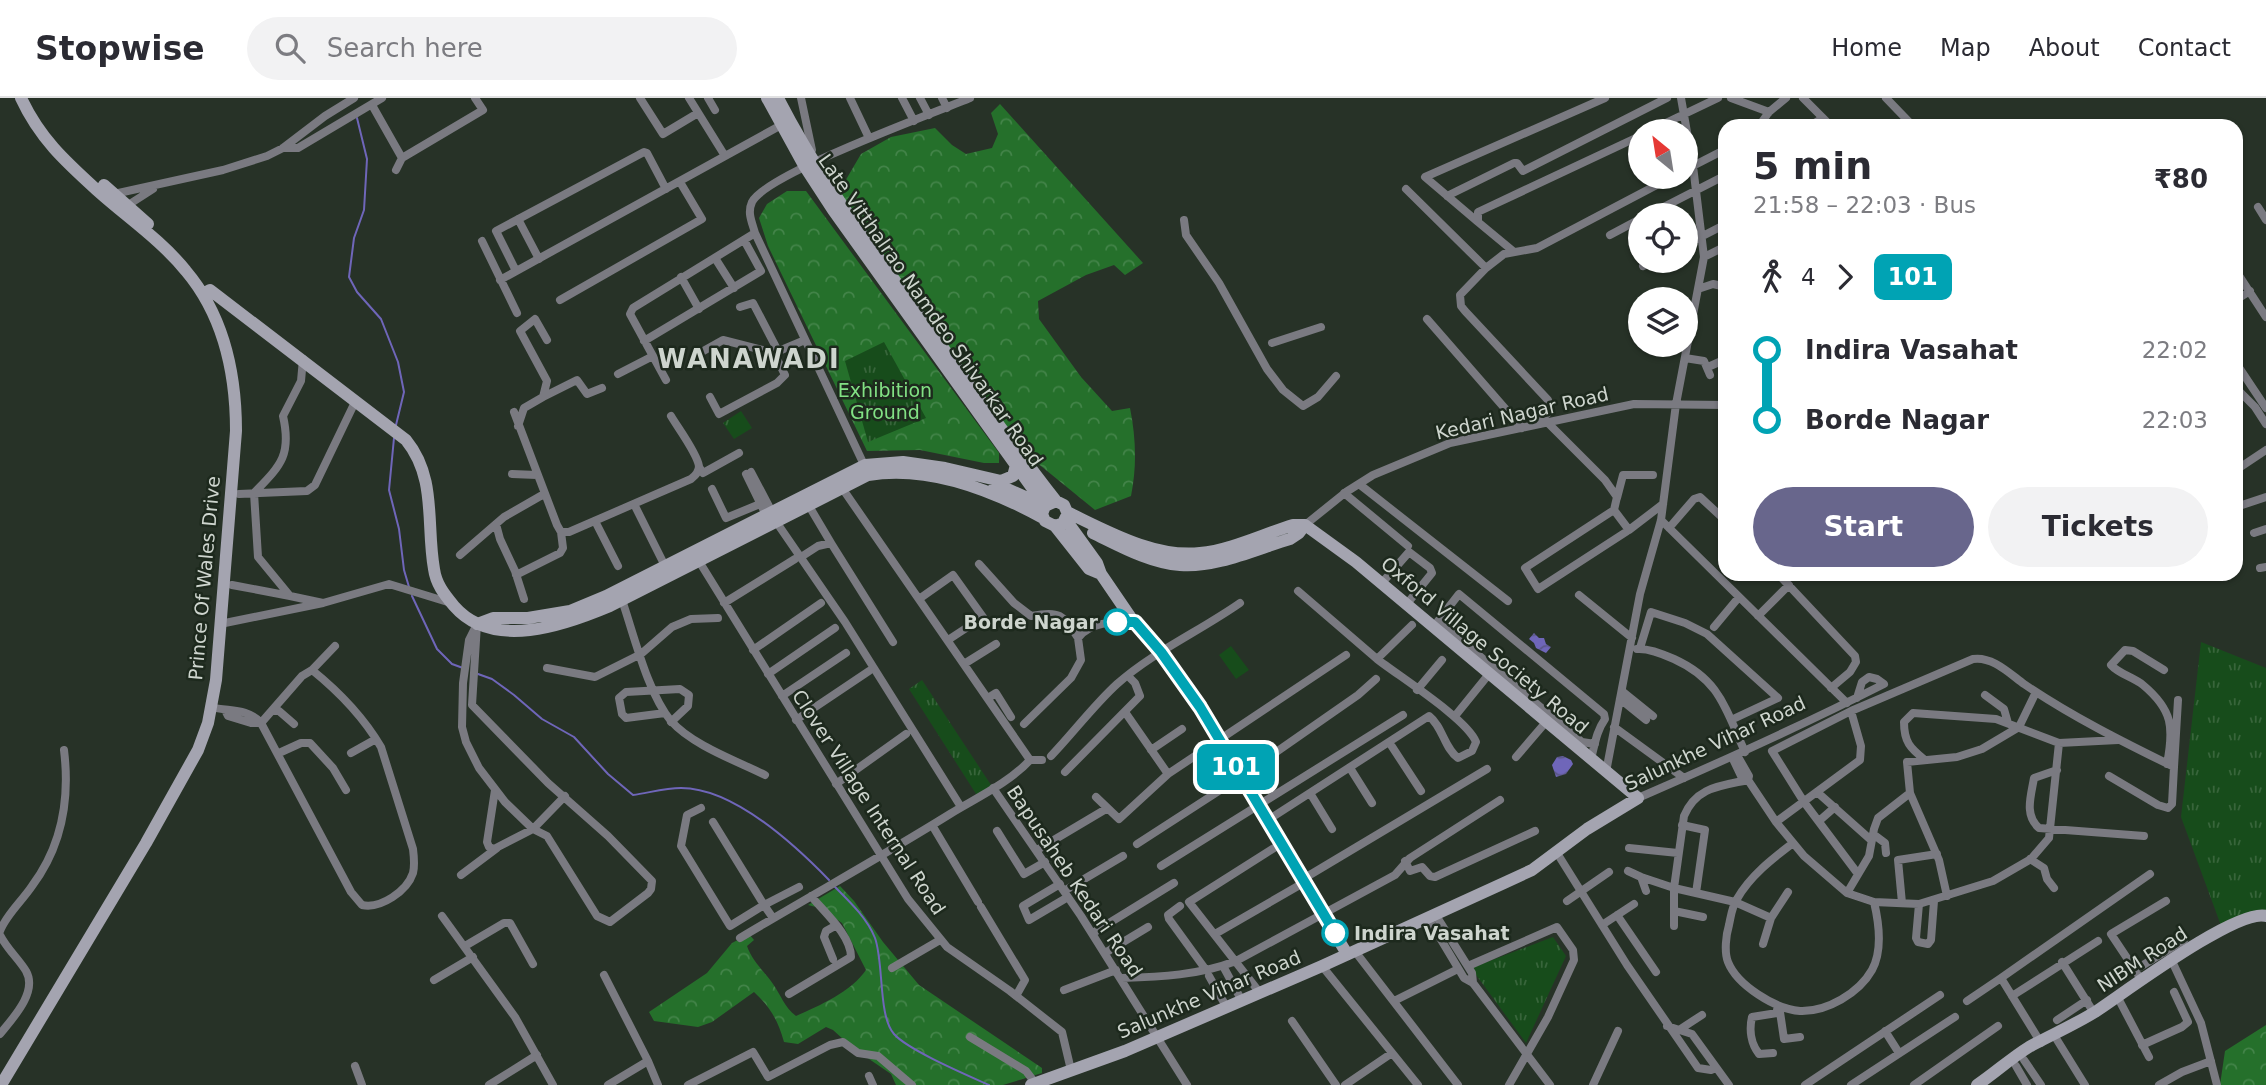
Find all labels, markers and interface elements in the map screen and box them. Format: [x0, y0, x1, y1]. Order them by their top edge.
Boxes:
search box [247, 17, 737, 80]
text: Stopwise [35, 29, 205, 68]
icon: search [271, 29, 309, 67]
text: Search here [327, 33, 483, 63]
text: Home [1831, 34, 1902, 62]
text: Map [1940, 34, 1991, 62]
text: About [2029, 34, 2100, 62]
text: Contact [2138, 34, 2231, 62]
north arrow [1628, 119, 1698, 189]
map controls [1628, 119, 1698, 357]
text: 5 min [1753, 144, 1872, 188]
street label: Late Vitthalrao Namdeo Shivarkar Road [814, 150, 1048, 470]
text: ₹80 [2154, 164, 2208, 194]
text: 21:58 – 22:03 · Bus [1753, 192, 1976, 218]
button: locate [1628, 203, 1698, 273]
icon: walk [1753, 258, 1791, 296]
icon: forward [1826, 258, 1864, 296]
text: 101 [1888, 263, 1938, 291]
text: 4 [1801, 264, 1816, 290]
button: layers [1628, 287, 1698, 357]
text: Indira Vasahat [1805, 335, 2018, 365]
text: 22:02 [2142, 337, 2208, 363]
district label: WANAWADI [657, 344, 841, 374]
park label: Exhibition Ground [838, 379, 932, 423]
street label: Kedari Nagar Road [1433, 382, 1611, 444]
text: Borde Nagar [1805, 405, 1989, 435]
text: 22:03 [2142, 407, 2208, 433]
street label: Prince Of Wales Drive [184, 475, 224, 681]
button: Start [1753, 487, 1974, 567]
button: Tickets [1988, 487, 2208, 567]
street label: Oxford Village Society Road [1377, 552, 1593, 738]
marker: Borde Nagar [1104, 609, 1130, 635]
place label: Borde Nagar [963, 611, 1099, 633]
street label: Clover Village Internal Road [788, 685, 950, 919]
street label: Salunkhe Vihar Road [1621, 691, 1809, 795]
line badge: 101 [1196, 744, 1276, 790]
text: 101 [1211, 753, 1261, 781]
street label: Bapusaheb Kedari Road [1003, 781, 1147, 981]
marker: Indira Vasahat [1322, 920, 1348, 946]
place label: Indira Vasahat [1354, 922, 1510, 944]
street label: NIBM Road [2093, 922, 2191, 996]
street label: Salunkhe Vihar Road [1114, 945, 1304, 1043]

